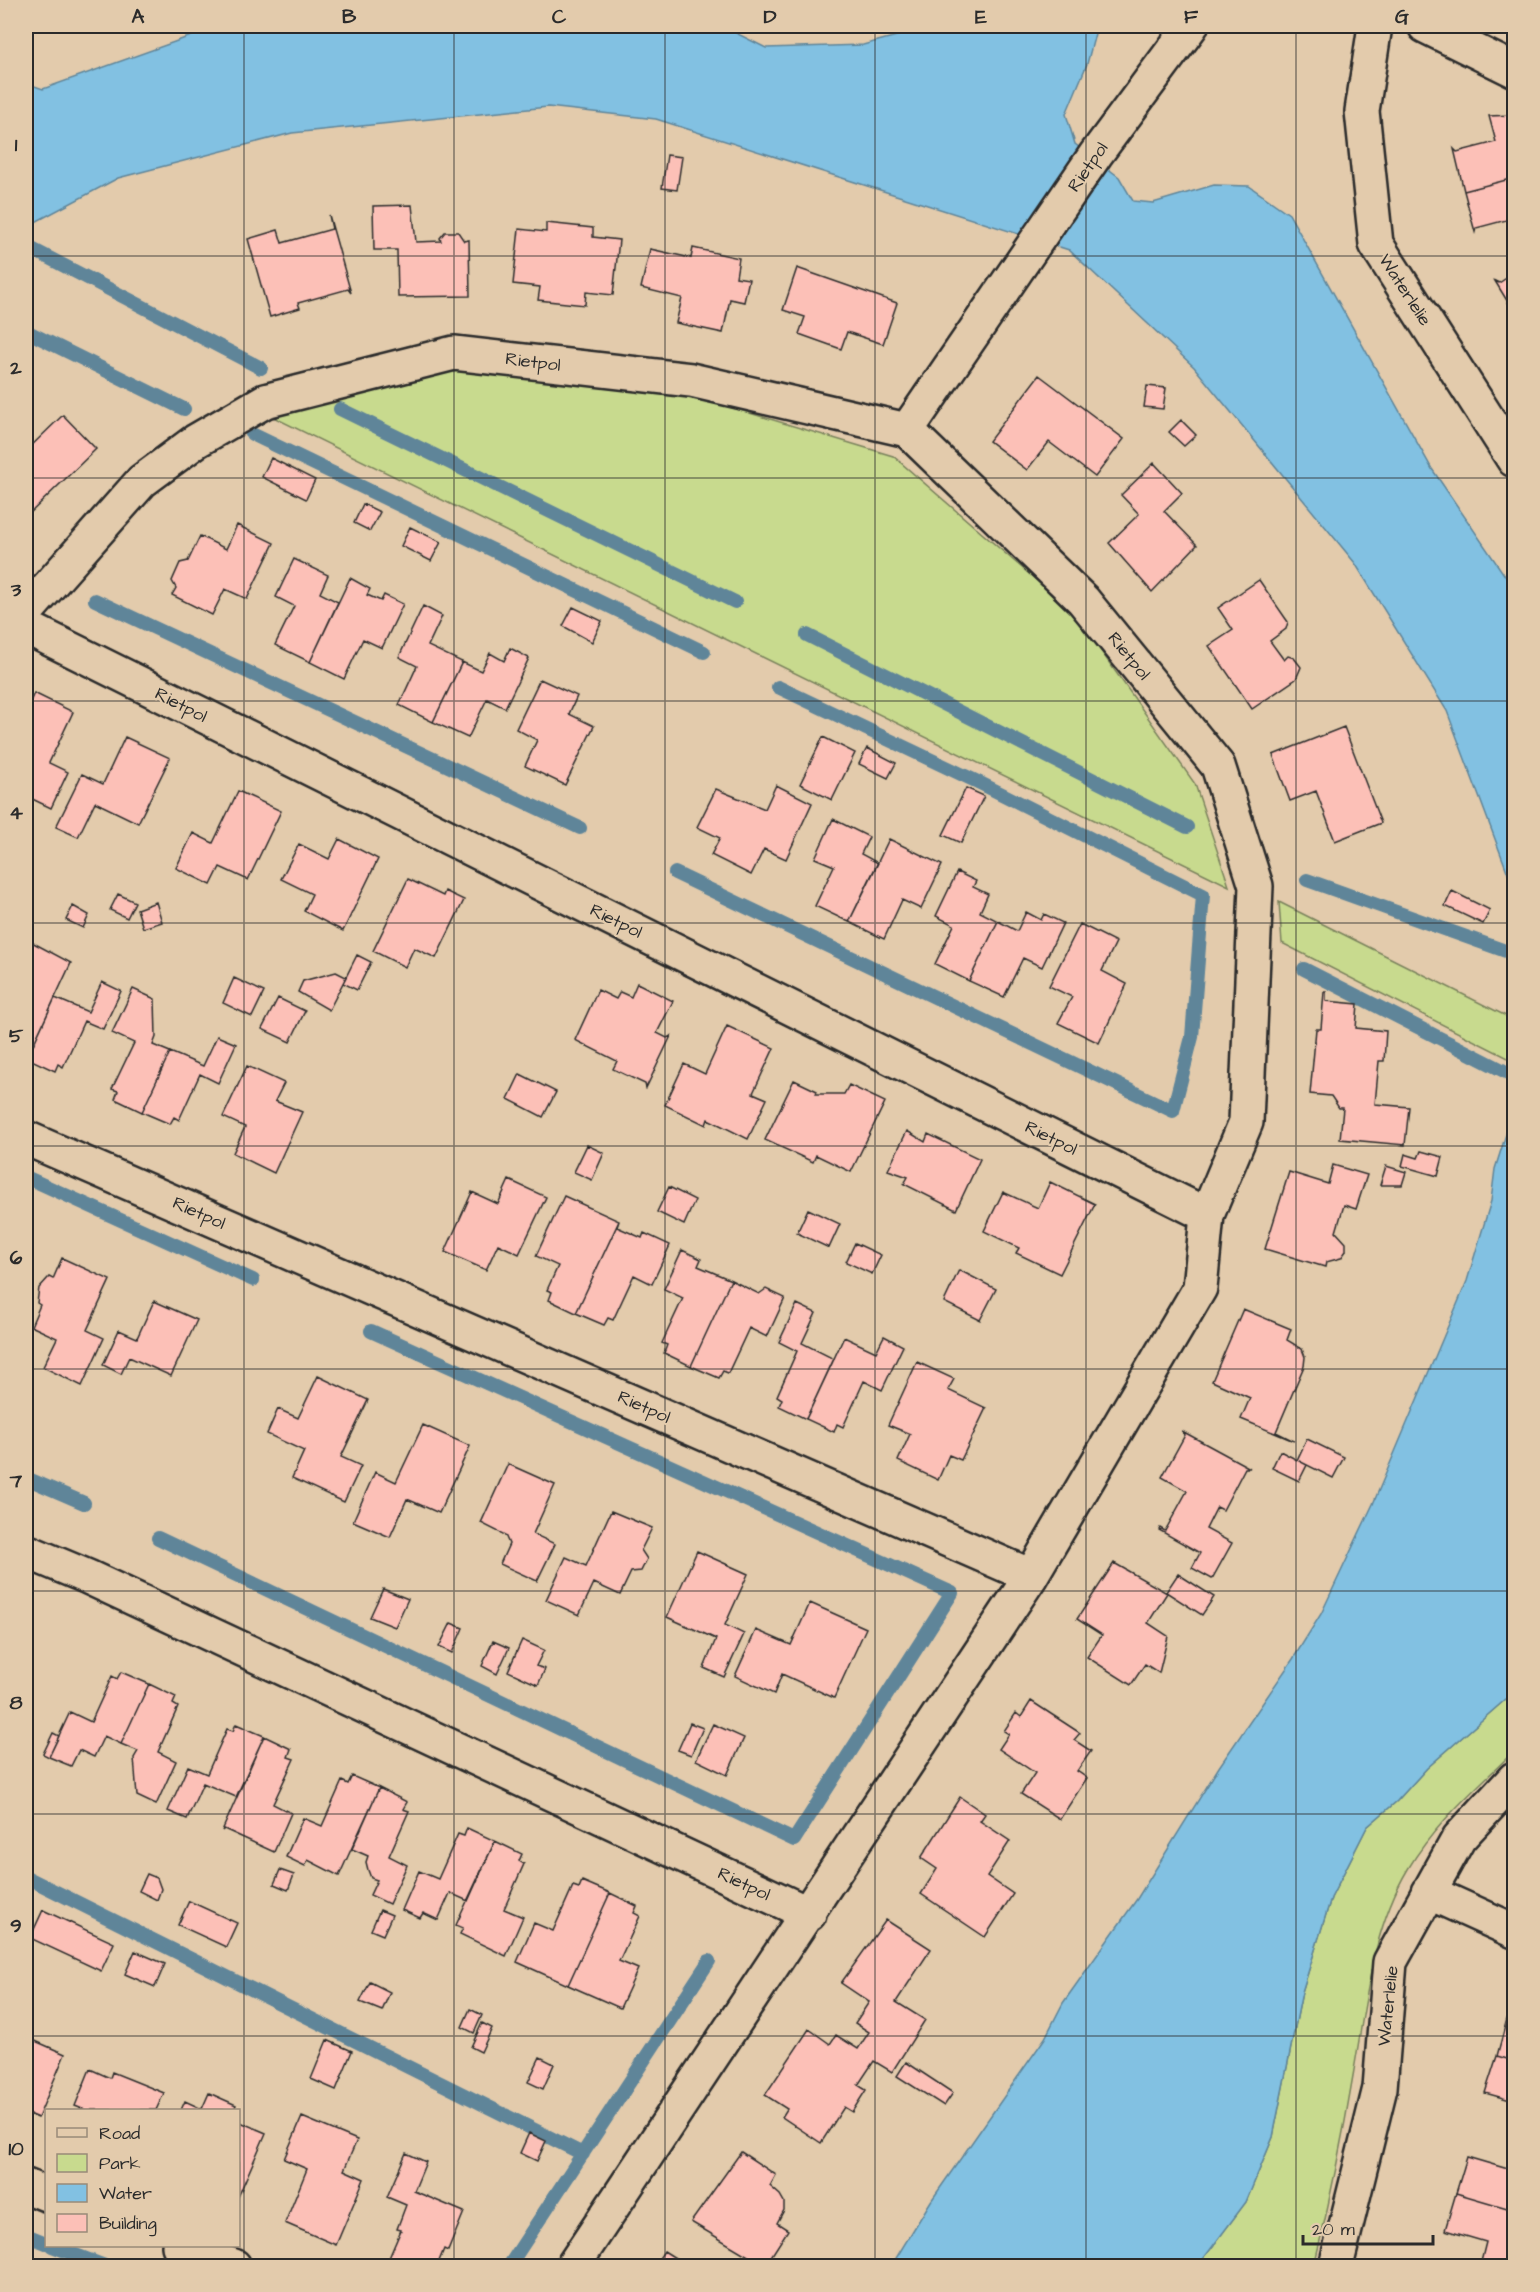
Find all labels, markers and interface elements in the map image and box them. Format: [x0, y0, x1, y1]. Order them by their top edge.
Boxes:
text: A [132, 3, 145, 31]
text: B [342, 3, 357, 31]
text: C [552, 3, 567, 31]
text: D [764, 3, 777, 31]
text: E [975, 3, 987, 31]
text: F [1184, 3, 1199, 31]
text: G [1395, 3, 1409, 31]
text: 1 [15, 131, 18, 159]
street label: Rietpol [1062, 137, 1114, 197]
street label: Waterlelie [1372, 249, 1438, 331]
street label: Rietpol [504, 346, 562, 378]
text: 2 [9, 354, 22, 382]
text: 3 [10, 576, 22, 604]
street label: Rietpol [1102, 627, 1156, 686]
street label: Rietpol [151, 681, 212, 729]
text: 4 [9, 799, 23, 827]
street label: Rietpol [586, 898, 647, 944]
text: 5 [9, 1022, 24, 1050]
street label: Rietpol [1021, 1115, 1082, 1161]
street label: Rietpol [169, 1190, 230, 1236]
text: 6 [10, 1244, 23, 1272]
street label: Rietpol [614, 1384, 675, 1430]
text: 7 [9, 1467, 23, 1495]
text: 8 [10, 1689, 23, 1717]
street label: Rietpol [714, 1861, 775, 1907]
text: 9 [10, 1912, 22, 1940]
street label: Waterlelie [1371, 1964, 1405, 2048]
legend [45, 2109, 240, 2247]
text: Road [99, 2121, 140, 2146]
text: 10 [8, 2135, 24, 2163]
text: Park [99, 2151, 141, 2176]
text: Water [99, 2181, 152, 2206]
scale bar [1303, 2208, 1434, 2246]
text: Building [99, 2211, 157, 2237]
text: 20 m [1312, 2217, 1355, 2242]

